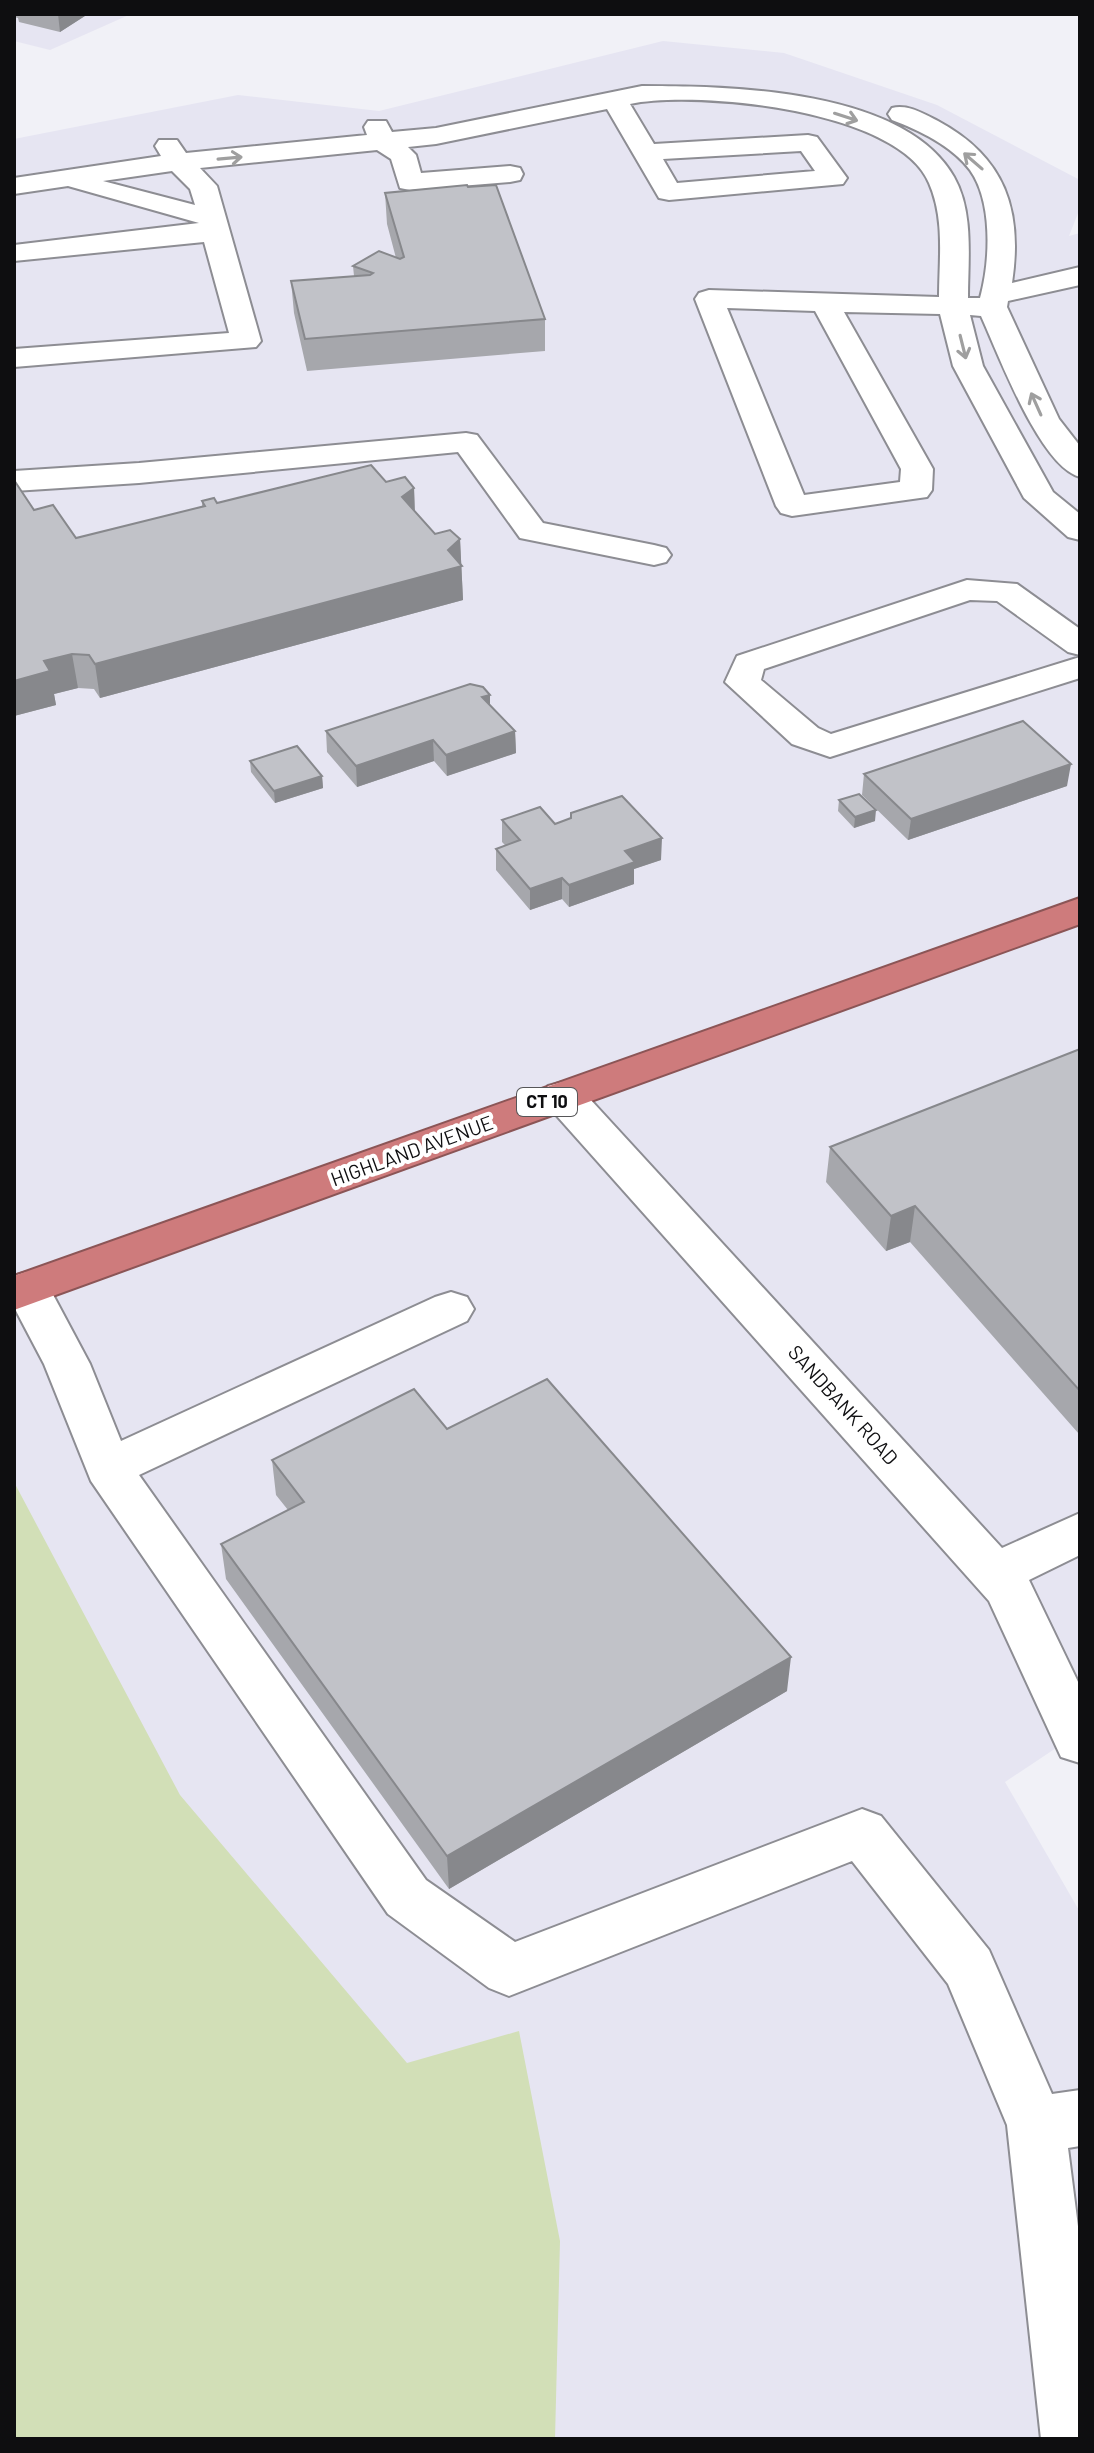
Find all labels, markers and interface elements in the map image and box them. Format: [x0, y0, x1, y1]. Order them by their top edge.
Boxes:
one-way arrow [833, 110, 858, 125]
one-way arrow [216, 150, 243, 165]
one-way arrow [964, 152, 984, 170]
one-way arrow [957, 333, 972, 359]
one-way arrow [1028, 392, 1043, 416]
road number: CT 10 [517, 1088, 577, 1116]
street label: HIGHLAND AVENUE [327, 1110, 496, 1191]
street label: SANDBANK ROAD [784, 1340, 904, 1469]

